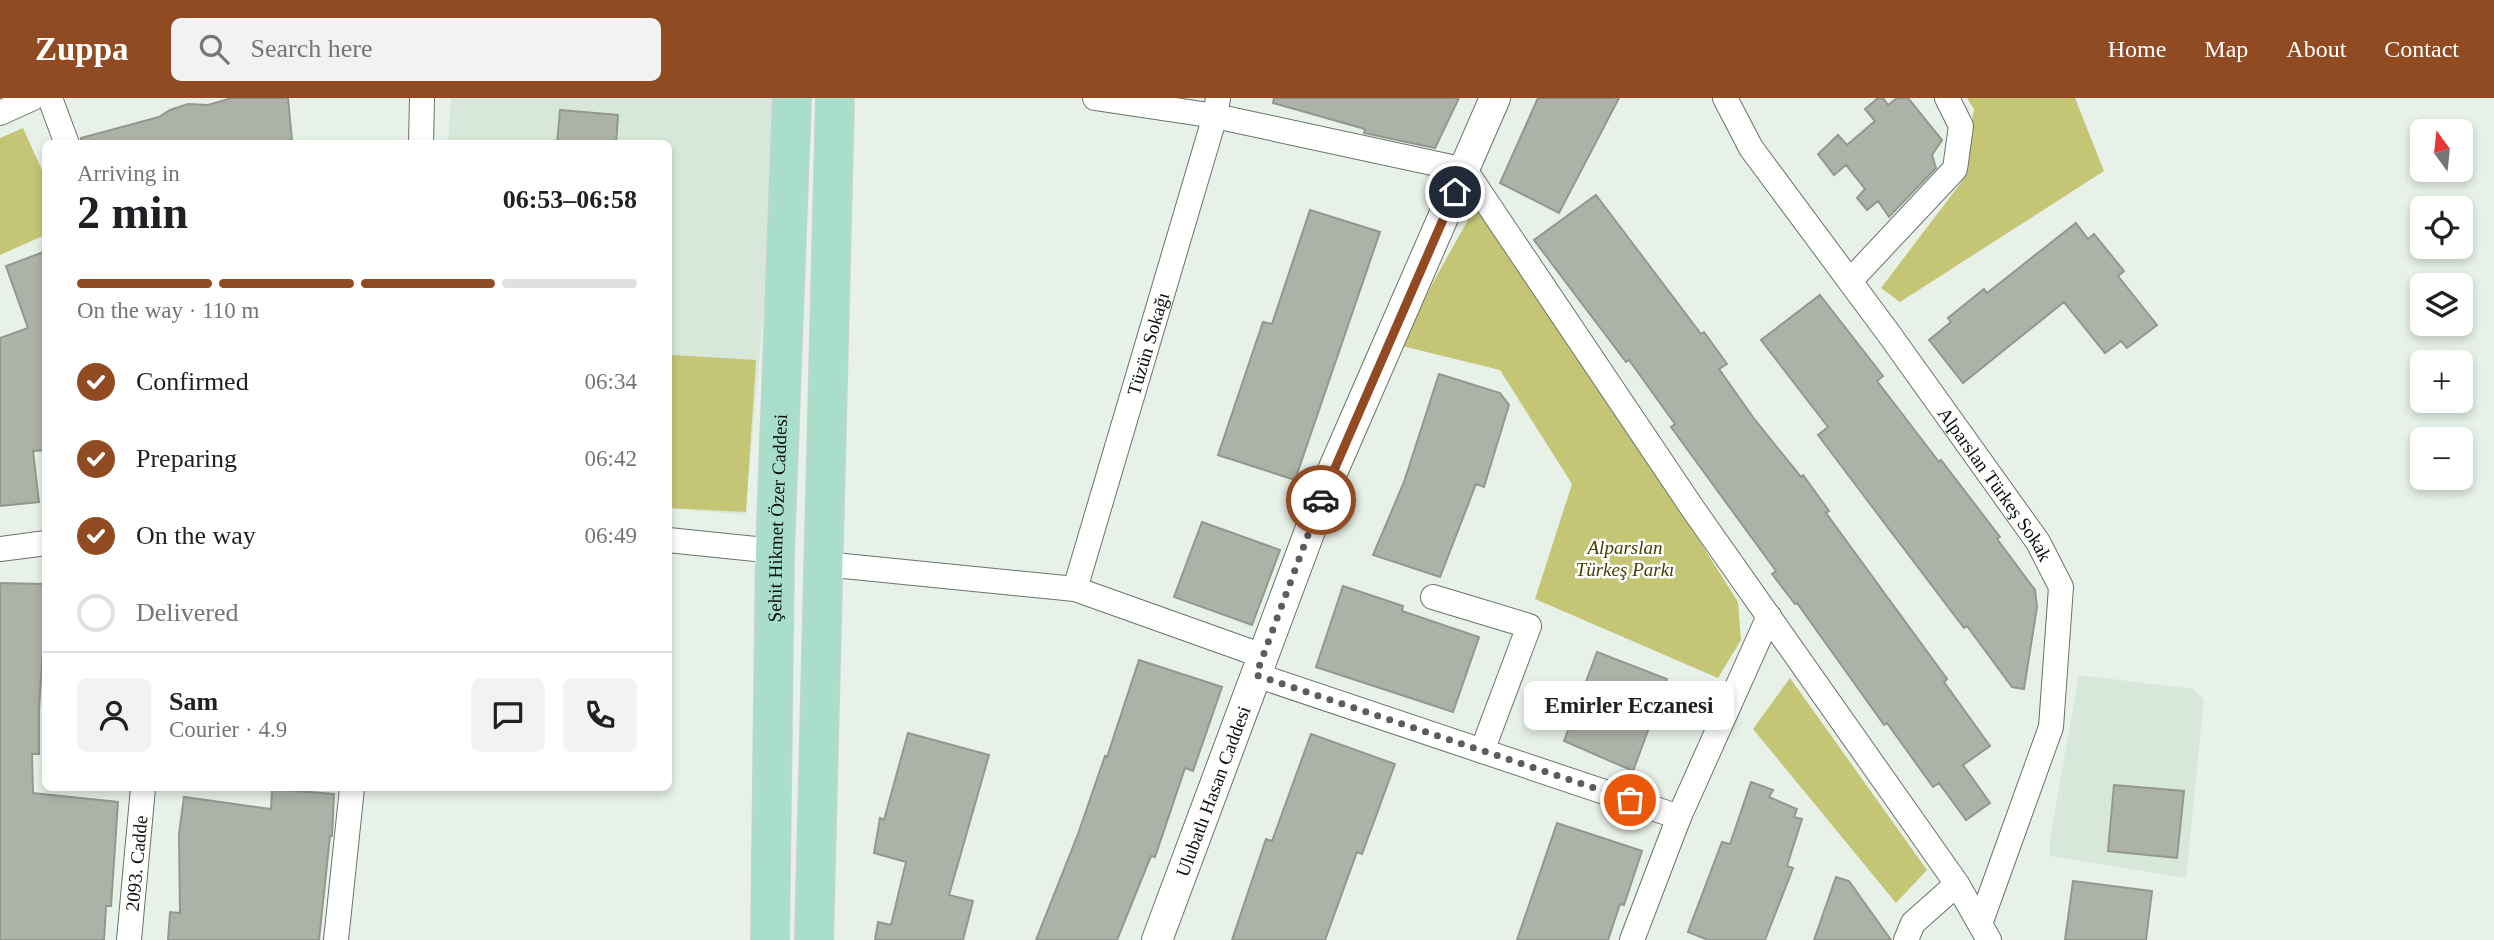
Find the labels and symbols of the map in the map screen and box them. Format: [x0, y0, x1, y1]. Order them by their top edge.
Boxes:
north arrow [2410, 119, 2473, 182]
pin [1425, 162, 1485, 222]
street label: Tüzün Sokağı [1123, 290, 1173, 397]
street label: Alparslan Türkeş Sokak [1934, 403, 2057, 565]
street label: Şehit Hikmet Özer Caddesi [764, 413, 791, 622]
courier [1286, 465, 1356, 535]
park label: Alparslan Türkeş Parkı [1576, 537, 1674, 580]
callout: Emirler Eczanesi [1525, 681, 1735, 730]
street label: Ulubatlı Hasan Caddesi [1171, 703, 1254, 879]
pin [1600, 770, 1660, 830]
street label: 2093. Cadde [121, 815, 151, 912]

